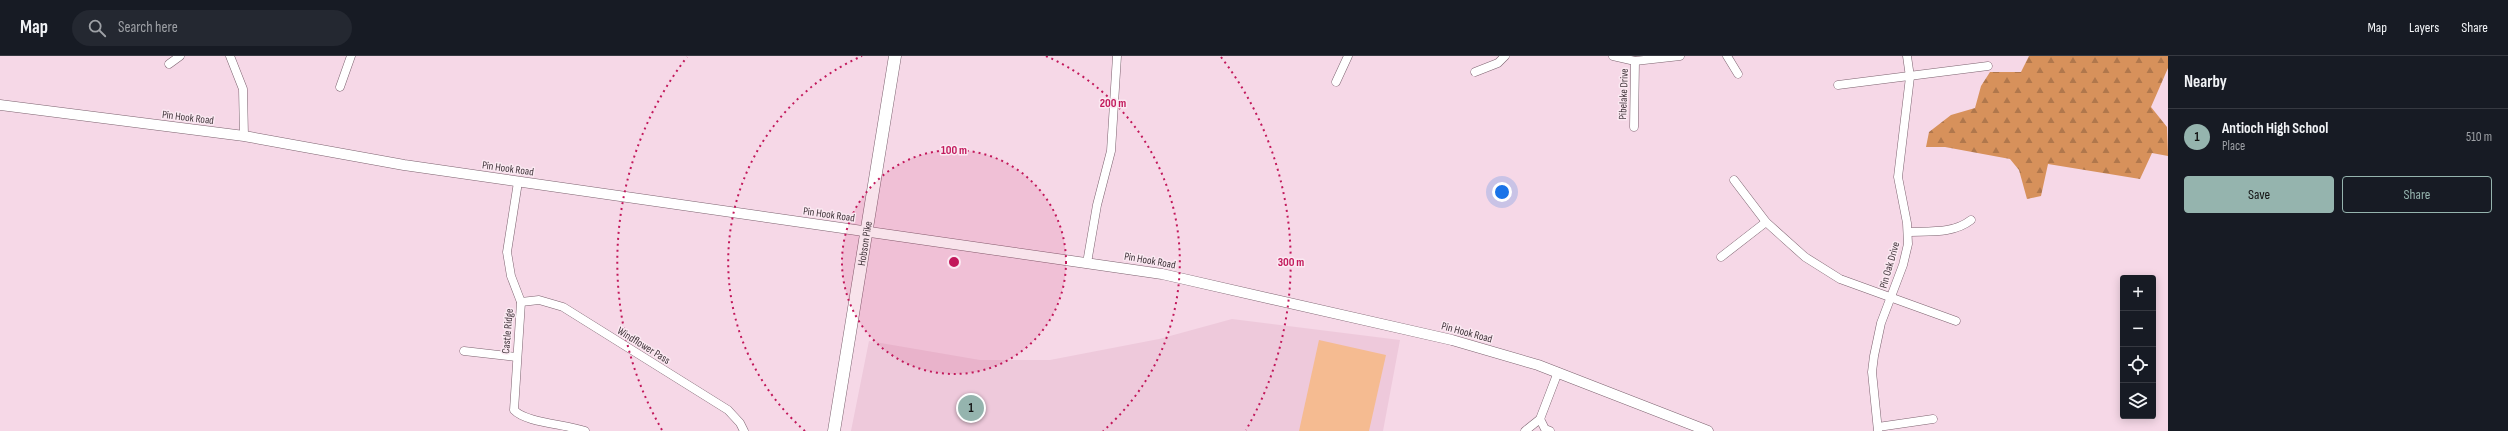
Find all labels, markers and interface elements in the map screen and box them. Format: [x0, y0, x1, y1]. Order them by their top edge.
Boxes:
search box [72, 10, 352, 46]
text: Map [20, 16, 48, 39]
icon: search [86, 17, 108, 39]
text: Search here [118, 18, 178, 37]
text: Map [2367, 19, 2387, 36]
text: Layers [2409, 19, 2439, 36]
text: Share [2461, 19, 2488, 36]
street label: Pibelake Drive [1616, 68, 1631, 120]
text: Nearby [2184, 72, 2227, 92]
text: 200 m [1100, 96, 1126, 111]
street label: Pin Hook Road [161, 108, 215, 127]
text: Antioch High School [2222, 119, 2328, 138]
text: 1 [2194, 129, 2200, 145]
text: 510 m [2466, 129, 2492, 145]
text: Place [2222, 138, 2245, 154]
text: 100 m [941, 143, 967, 158]
street label: Pin Hook Road [481, 158, 535, 179]
button: Save [2184, 176, 2334, 213]
button: Share [2342, 176, 2492, 213]
your location [1492, 182, 1512, 202]
street label: Pin Hook Road [802, 204, 856, 225]
street label: Hobson Pike [855, 220, 875, 267]
street label: Pin Oak Drive [1877, 240, 1902, 290]
street label: Pin Hook Road [1123, 250, 1177, 271]
centre of rings [947, 255, 961, 269]
text: 300 m [1278, 255, 1304, 270]
map controls [2120, 275, 2156, 419]
button: + [2120, 275, 2156, 311]
street label: Castle Ridge [499, 308, 516, 354]
button: − [2120, 311, 2156, 347]
street label: Pin Hook Road [1440, 319, 1494, 346]
street label: Windflower Pass [615, 324, 673, 367]
button: locate [2120, 347, 2156, 383]
button: layers [2120, 383, 2156, 419]
pin: 1 [958, 393, 984, 423]

